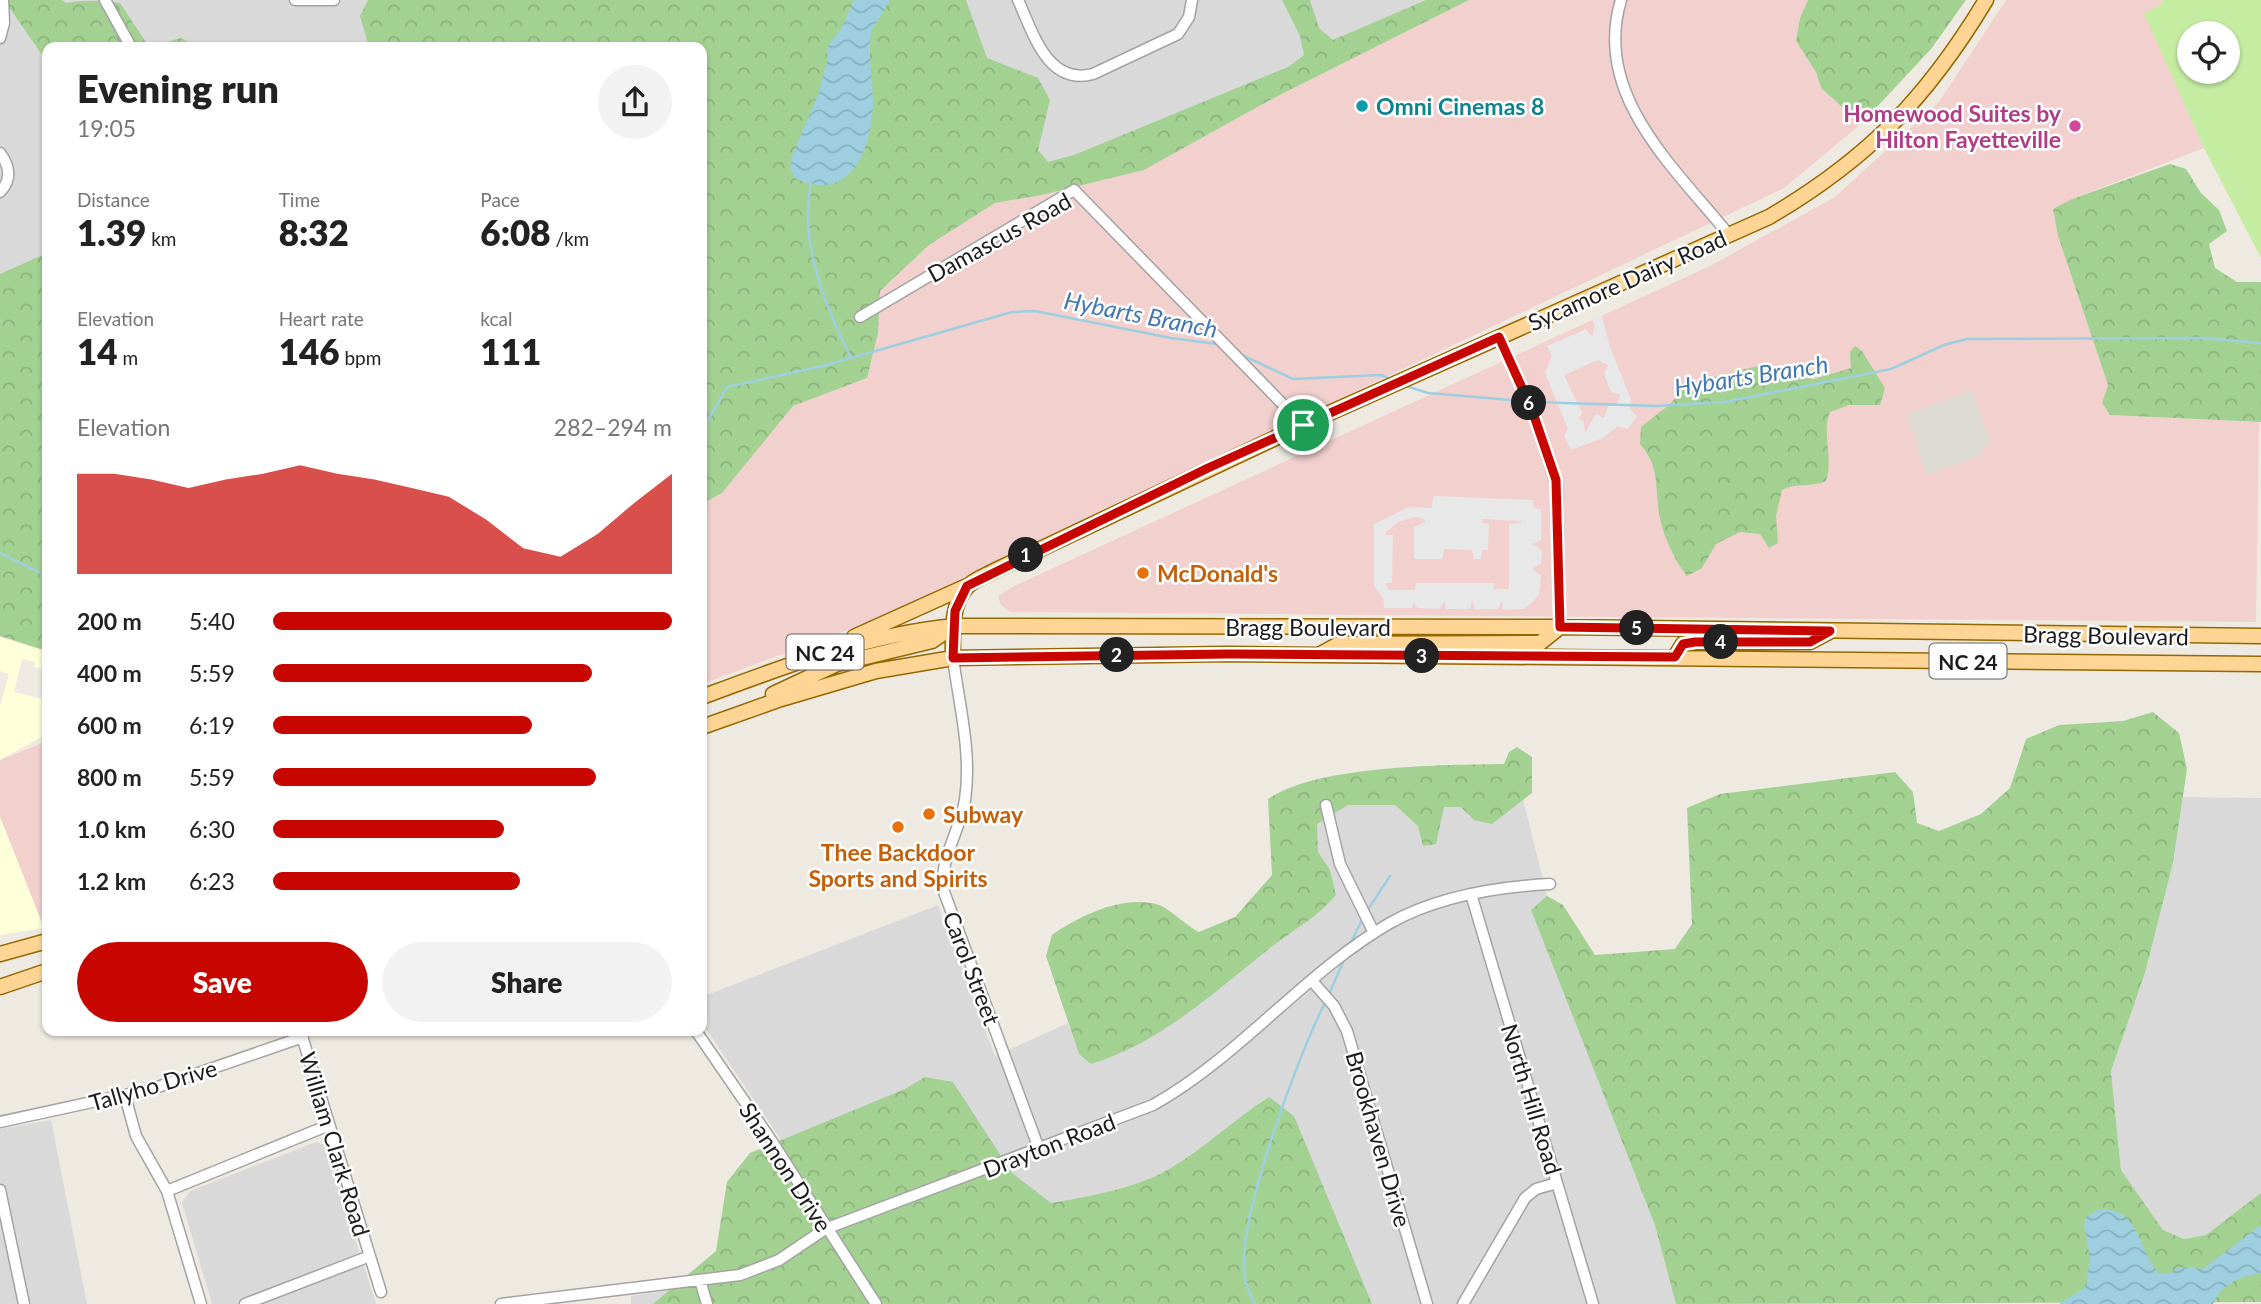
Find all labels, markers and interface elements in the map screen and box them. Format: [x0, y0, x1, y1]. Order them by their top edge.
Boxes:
map controls [2177, 21, 2240, 84]
button: locate [2177, 21, 2240, 84]
text: Evening run [77, 65, 279, 111]
button: share [598, 65, 672, 139]
place label: Omni Cinemas 8 [1376, 92, 1544, 120]
marker: Omni Cinemas 8 [1354, 98, 1370, 114]
place label: Homewood Suites by Hilton Fayetteville [1843, 99, 2062, 153]
text: 19:05 [77, 114, 136, 142]
marker: Homewood Suites by Hilton Fayetteville [2067, 118, 2083, 134]
street label: Damascus Road [922, 186, 1076, 288]
text: Distance [77, 188, 150, 211]
text: Time [279, 188, 320, 211]
text: Pace [480, 188, 520, 211]
text: 1.39 [77, 211, 146, 253]
text: 8:32 [279, 211, 349, 253]
text: 6:08 [480, 211, 551, 253]
street label: Sycamore Dairy Road [1523, 224, 1731, 336]
text: km [146, 227, 176, 250]
text: /km [551, 227, 589, 250]
water label: Hybarts Branch [1062, 285, 1220, 343]
text: Elevation [77, 307, 154, 330]
text: Heart rate [279, 307, 364, 330]
text: kcal [480, 307, 512, 330]
text: 14 [77, 330, 118, 372]
text: 146 [279, 330, 340, 372]
text: 111 [480, 330, 541, 372]
text: m [118, 346, 138, 369]
text: bpm [340, 346, 381, 369]
water label: Hybarts Branch [1672, 349, 1830, 401]
pin: 6 [1512, 386, 1546, 420]
text: 6 [1523, 391, 1534, 414]
pin [1273, 395, 1333, 455]
icon: arrive [1284, 406, 1322, 444]
text: Elevation [77, 413, 170, 441]
text: 282–294 m [554, 413, 672, 441]
pin: 1 [1009, 538, 1044, 572]
text: 1 [1020, 543, 1031, 566]
place label: McDonald's [1157, 559, 1278, 587]
marker: McDonald's [1135, 565, 1151, 581]
text: 200 m [77, 607, 142, 635]
text: 5:40 [189, 607, 235, 635]
pin: 5 [1620, 610, 1654, 646]
street label: Bragg Boulevard [1225, 613, 1391, 641]
text: 5 [1631, 616, 1642, 639]
street label: Bragg Boulevard [2023, 620, 2189, 650]
pin: 4 [1704, 624, 1738, 660]
text: 4 [1715, 630, 1726, 653]
road number: NC 24 [786, 634, 864, 670]
pin: 2 [1100, 638, 1134, 672]
pin: 3 [1404, 638, 1440, 674]
text: 2 [1111, 643, 1122, 666]
text: 3 [1416, 644, 1427, 667]
road number: NC 24 [1930, 644, 2007, 678]
text: 400 m [77, 659, 142, 687]
text: 5:59 [189, 659, 235, 687]
text: 600 m [77, 711, 142, 739]
text: 6:19 [189, 711, 235, 739]
text: 800 m [77, 763, 142, 791]
text: 5:59 [189, 763, 235, 791]
place label: Subway [943, 800, 1024, 828]
marker: Subway [921, 806, 937, 822]
text: 1.0 km [77, 815, 146, 843]
text: 6:30 [189, 815, 235, 843]
marker: Thee Backdoor Sports and Spirits [890, 819, 906, 835]
place label: Thee Backdoor Sports and Spirits [808, 838, 988, 892]
text: 1.2 km [77, 867, 146, 895]
text: 6:23 [189, 867, 235, 895]
street label: Carol Street [937, 907, 1007, 1030]
button: Save [77, 942, 368, 1022]
button: Share [382, 942, 672, 1022]
street label: North Hill Road [1496, 1020, 1568, 1178]
street label: Brookhaven Drive [1341, 1048, 1417, 1230]
street label: William Clark Road [294, 1049, 376, 1239]
street label: Tallyho Drive [86, 1053, 220, 1117]
street label: Shannon Drive [734, 1097, 838, 1237]
street label: Drayton Road [979, 1107, 1119, 1183]

